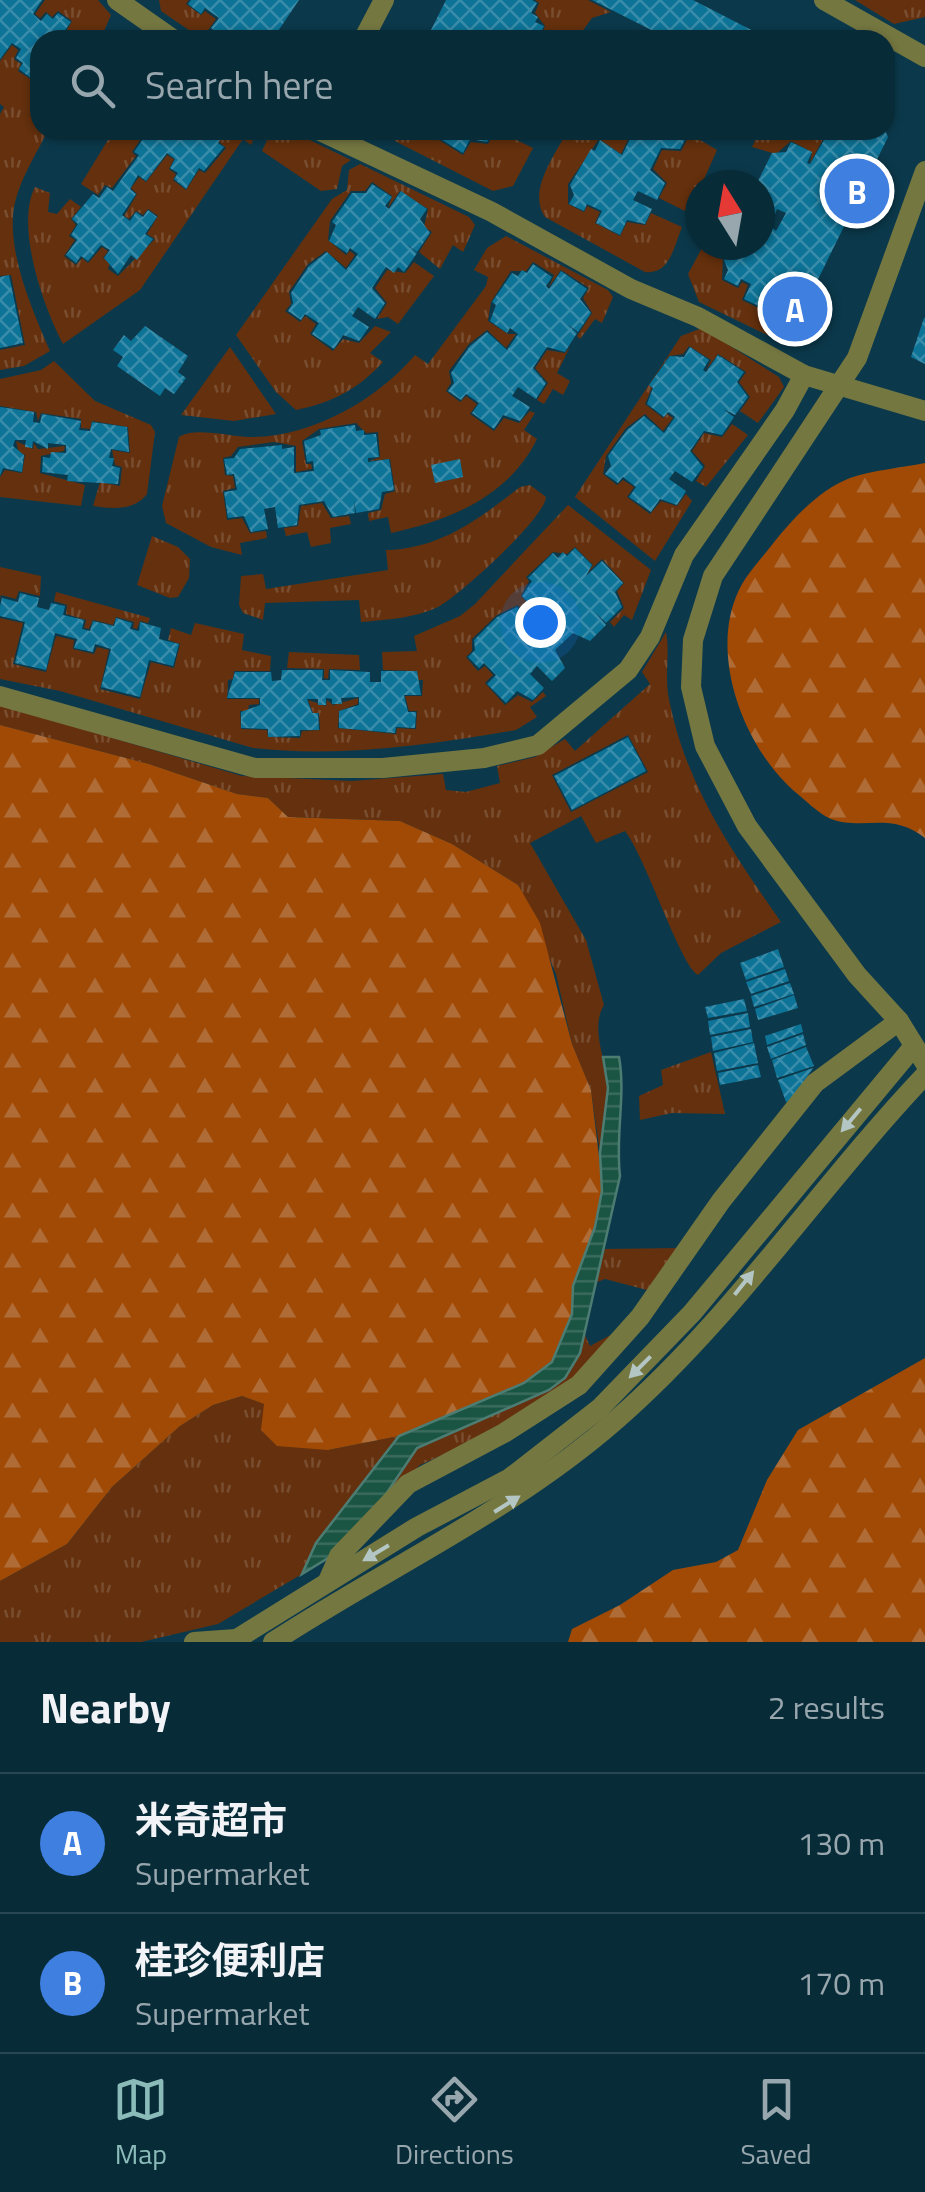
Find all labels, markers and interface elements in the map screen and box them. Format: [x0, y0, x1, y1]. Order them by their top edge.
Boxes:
search box [30, 30, 895, 140]
text: Search here [145, 56, 333, 114]
icon: search [65, 58, 120, 113]
pin: B [824, 154, 890, 228]
north arrow [685, 170, 775, 260]
pin: A [762, 272, 828, 346]
your location [515, 597, 566, 648]
one-way arrow [840, 1107, 862, 1132]
one-way arrow [733, 1270, 754, 1295]
one-way arrow [628, 1355, 652, 1379]
one-way arrow [493, 1495, 521, 1513]
one-way arrow [362, 1544, 390, 1561]
text: Nearby [40, 1675, 171, 1739]
text: 2 results [768, 1683, 885, 1731]
text: 米奇超市 [135, 1791, 287, 1849]
text: A [63, 1819, 82, 1867]
text: 130 m [797, 1819, 885, 1867]
text: Supermarket [135, 1849, 310, 1897]
text: 桂珍便利店 [135, 1931, 325, 1989]
text: B [63, 1959, 82, 2007]
text: 170 m [797, 1959, 885, 2007]
text: Supermarket [135, 1989, 310, 2037]
tab: Map [113, 2072, 168, 2175]
tab: Directions [395, 2072, 514, 2175]
tab: Saved [740, 2072, 812, 2175]

